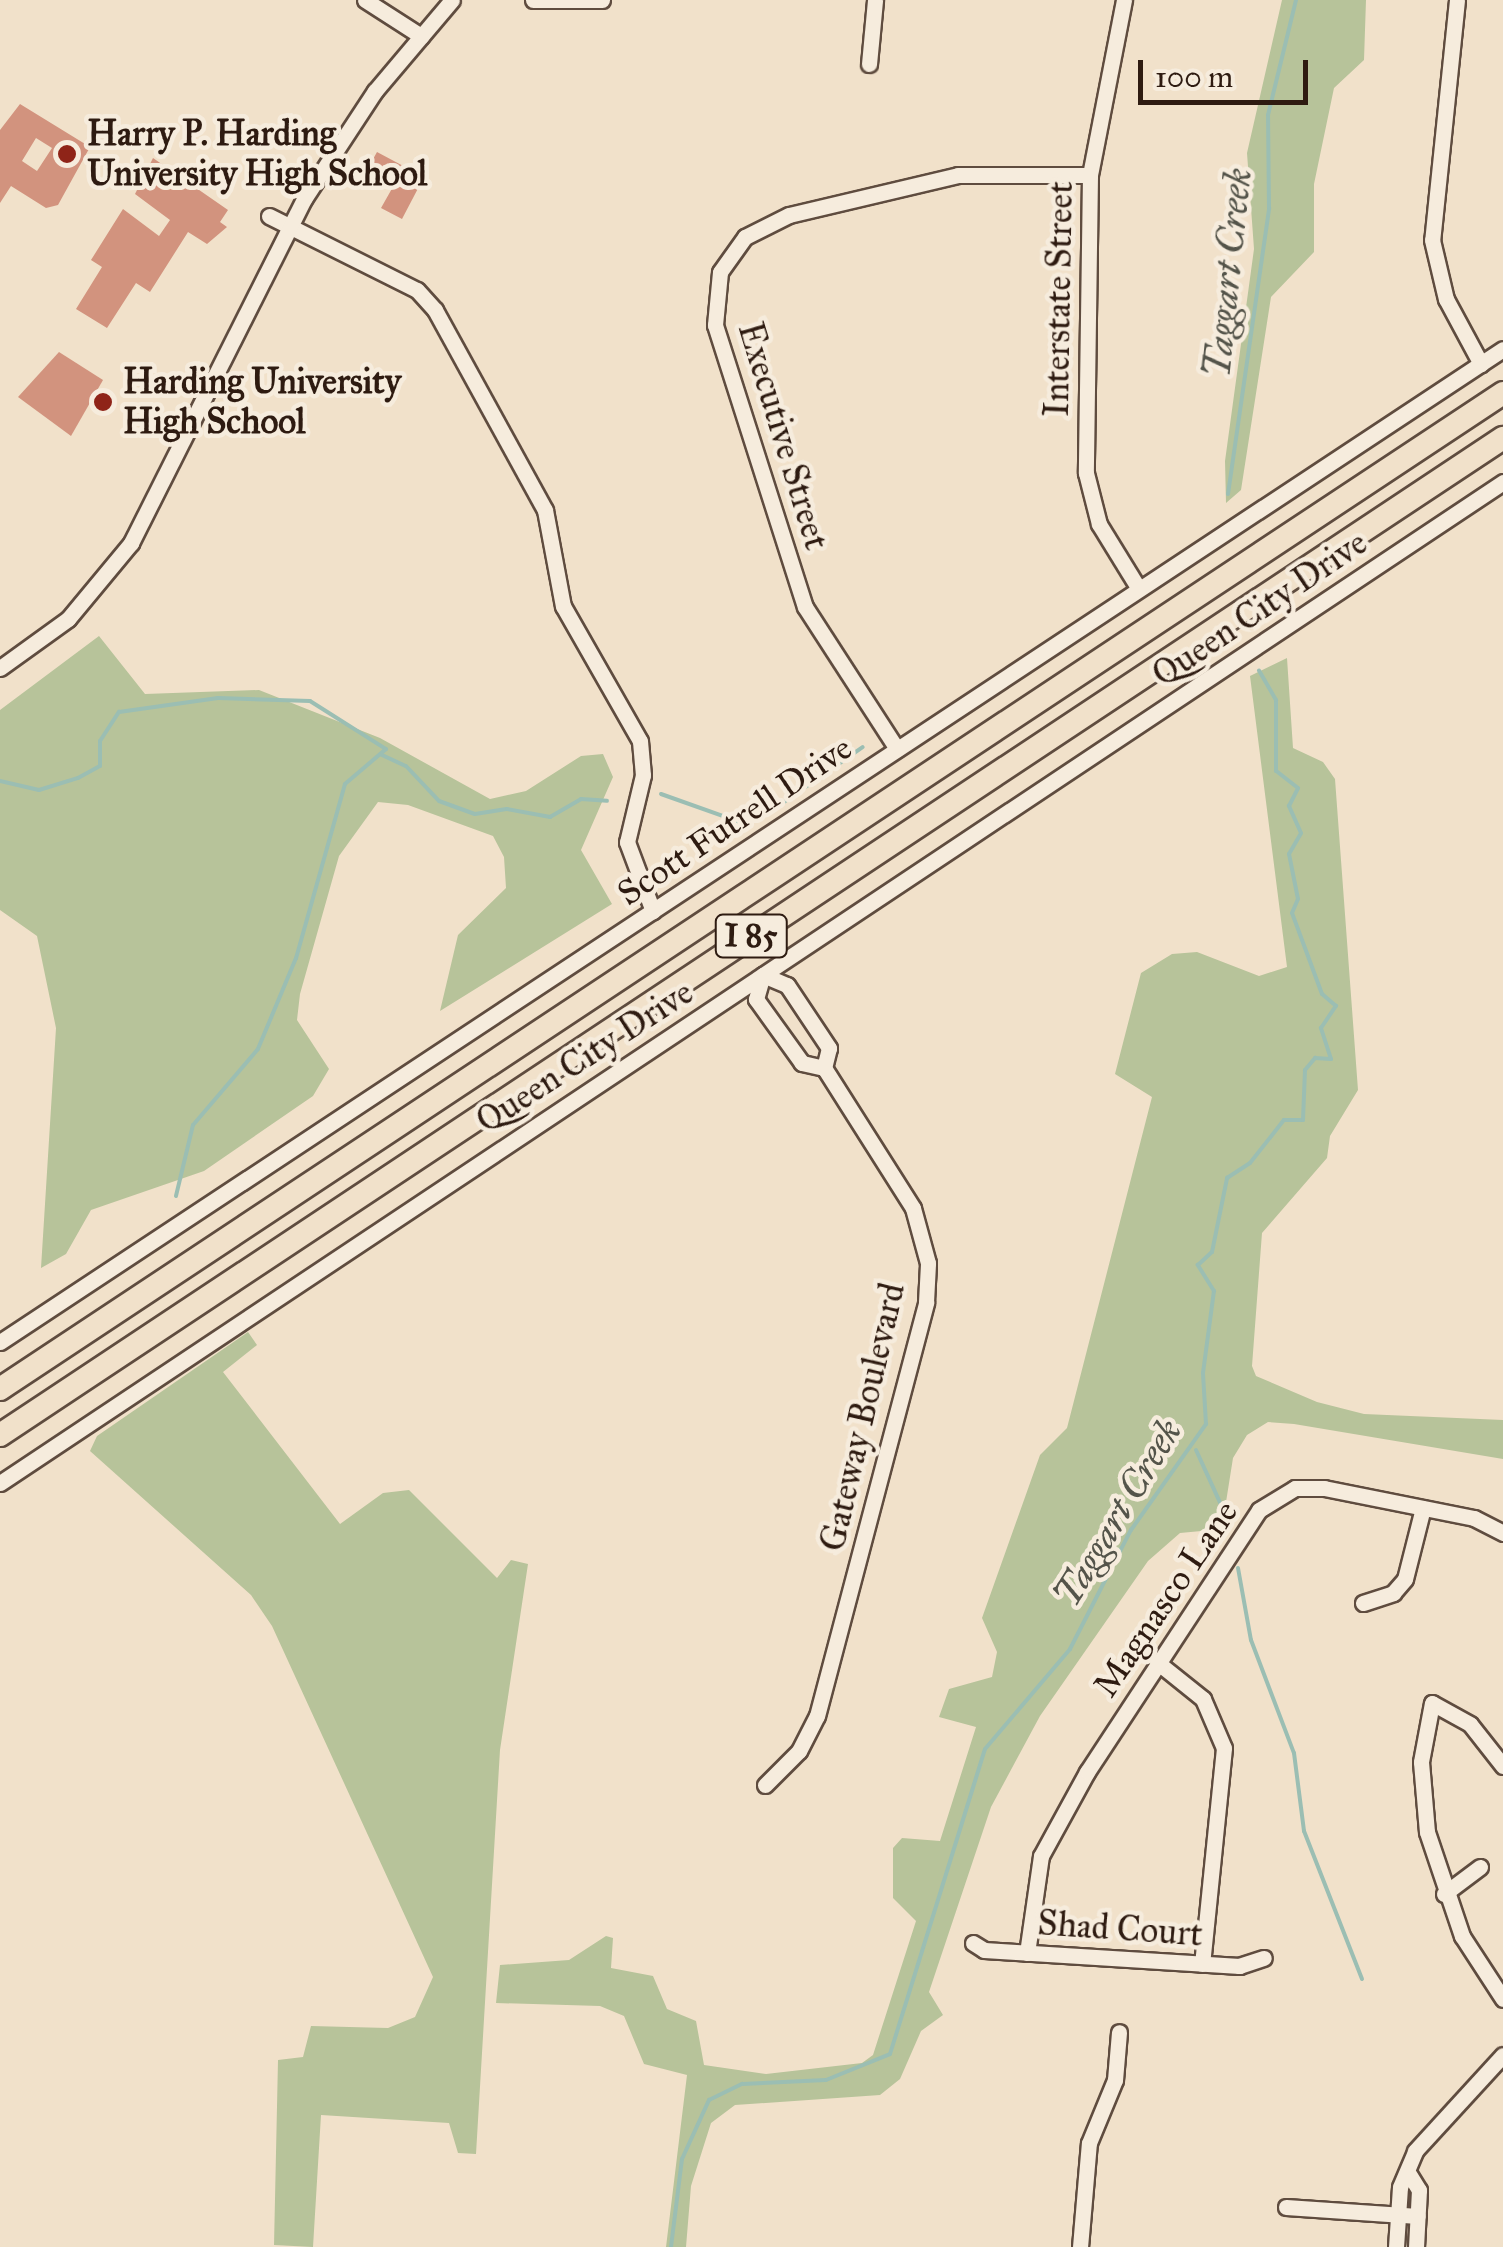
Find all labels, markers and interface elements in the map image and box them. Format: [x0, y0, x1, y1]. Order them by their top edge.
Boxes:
scale bar [1143, 40, 1313, 102]
text: 100 m [1155, 59, 1233, 95]
place label: Harry P. Harding University High School [87, 113, 427, 195]
marker: Harry P. Harding University High School [56, 143, 78, 165]
water label: Taggart Creek [1194, 166, 1262, 380]
street label: Interstate Street [1036, 181, 1082, 417]
street label: Executive Street [729, 317, 837, 555]
place label: Harding University High School [123, 361, 401, 443]
marker: Harding University High School [92, 391, 114, 413]
street label: Queen City Drive [1145, 522, 1375, 696]
street label: Scott Futrell Drive [610, 727, 860, 915]
road number: I 85 [714, 909, 788, 963]
street label: Queen City Drive [469, 971, 701, 1143]
street label: Gateway Boulevard [812, 1279, 914, 1555]
water label: Taggart Creek [1044, 1411, 1192, 1615]
street label: Magnasco Lane [1085, 1493, 1247, 1705]
street label: Shad Court [1036, 1902, 1204, 1956]

